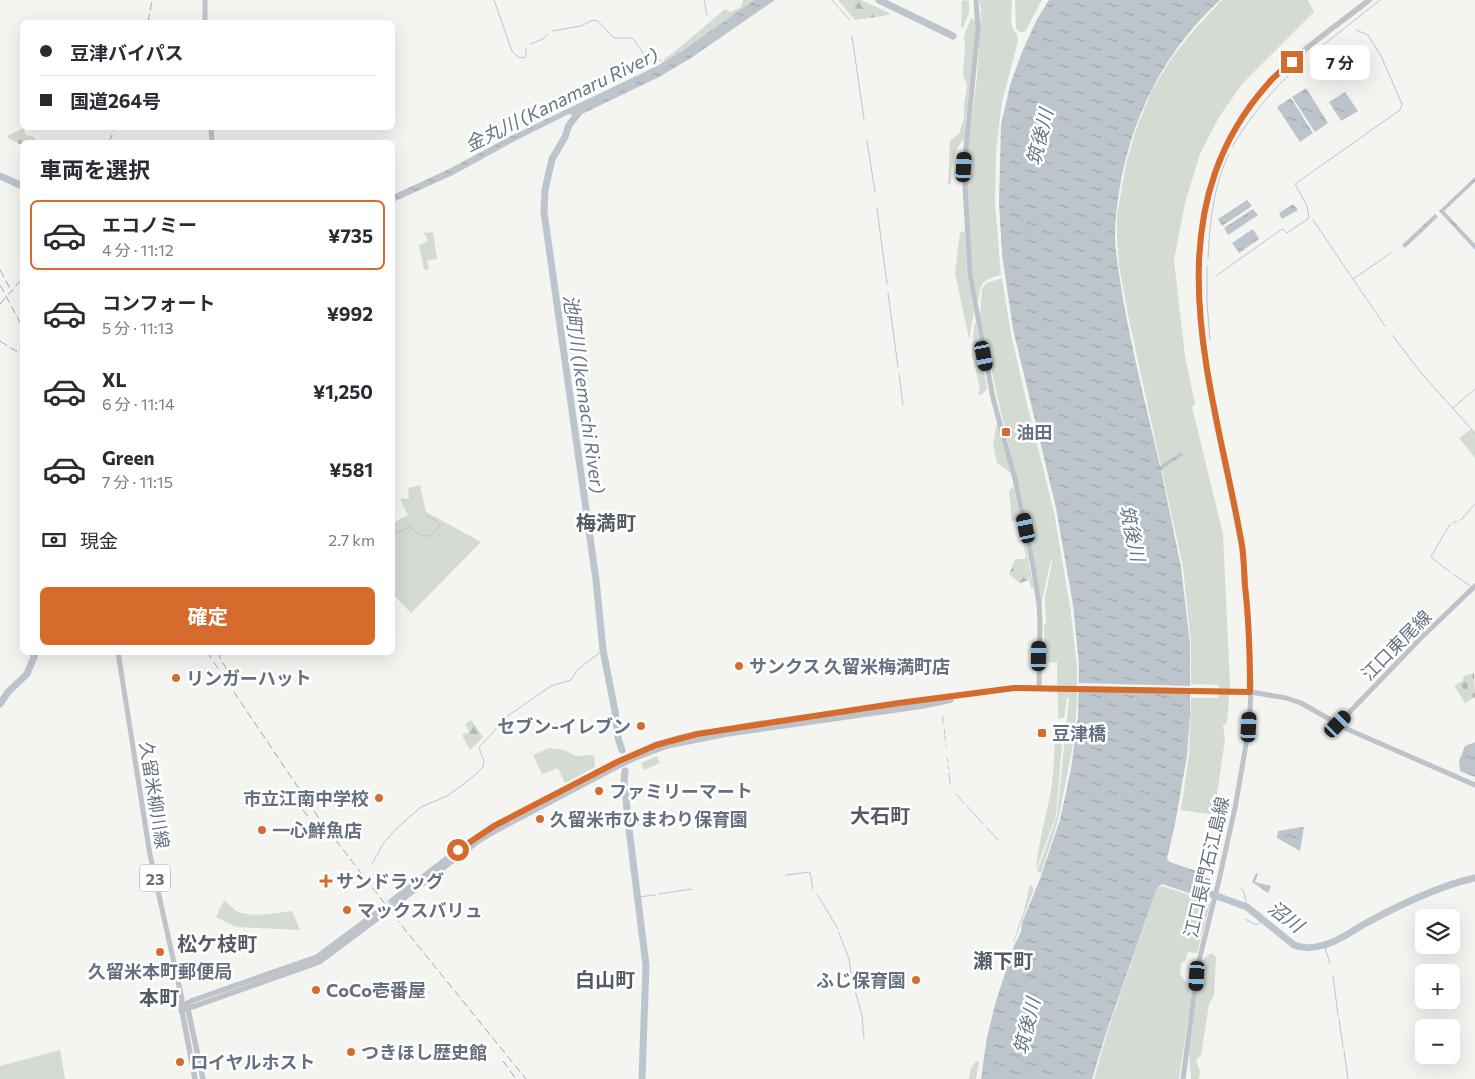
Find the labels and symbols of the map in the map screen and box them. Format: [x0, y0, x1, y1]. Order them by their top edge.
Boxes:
water label: 金丸川 (Kanamaru River) [461, 42, 661, 156]
callout: 7 分 [1310, 44, 1370, 80]
route end [1281, 51, 1303, 73]
water label: 筑後川 [1021, 105, 1058, 167]
car [955, 152, 972, 182]
water label: 池町川 (Ikemachi River) [560, 293, 610, 495]
car [973, 340, 994, 372]
place label: 油田 [1016, 421, 1052, 443]
marker: 油田 [1000, 426, 1012, 438]
water label: 筑後川 [1116, 503, 1151, 565]
district label: 梅満町 [576, 510, 636, 534]
car [1015, 512, 1036, 544]
street label: 江口東尾線 [1356, 605, 1436, 685]
car [1031, 641, 1046, 671]
place label: サンクス 久留米梅満町店 [749, 655, 950, 677]
marker: サンクス 久留米梅満町店 [733, 660, 745, 672]
place label: リンガーハット [186, 667, 312, 689]
marker: リンガーハット [170, 672, 182, 684]
car [1322, 708, 1353, 740]
car [1240, 712, 1257, 742]
place label: セブン-イレブン [497, 715, 631, 737]
marker: セブン-イレブン [635, 720, 647, 732]
place label: 豆津橋 [1052, 722, 1106, 744]
marker: 豆津橋 [1036, 727, 1048, 739]
street label: 久留米柳川線 [136, 740, 174, 850]
place label: ファミリーマート [609, 780, 753, 802]
marker: ファミリーマート [593, 785, 605, 797]
place label: 市立江南中学校 [243, 787, 369, 809]
marker: 市立江南中学校 [373, 792, 385, 804]
street label: 江口長門石江島線 [1179, 794, 1233, 940]
district label: 大石町 [850, 803, 910, 827]
place label: 久留米市ひまわり保育園 [550, 808, 748, 830]
marker: 久留米市ひまわり保育園 [534, 813, 546, 825]
place label: 一心鮮魚店 [272, 819, 362, 841]
marker: 一心鮮魚店 [256, 824, 268, 836]
route start [447, 839, 469, 861]
road number: 23 [140, 864, 170, 891]
place label: サンドラッグ [336, 870, 444, 892]
marker: サンドラッグ [320, 875, 332, 887]
water label: 沼川 [1264, 895, 1310, 938]
place label: マックスバリュ [357, 899, 482, 921]
marker: マックスバリュ [341, 904, 353, 916]
district label: 松ケ枝町 [177, 931, 257, 955]
marker: 久留米本町郵便局 [154, 946, 166, 958]
district label: 瀬下町 [973, 948, 1033, 972]
place label: 久留米本町郵便局 [88, 960, 232, 982]
car [1188, 961, 1205, 991]
district label: 白山町 [575, 967, 635, 991]
place label: ふじ保育園 [816, 969, 906, 991]
marker: ふじ保育園 [910, 974, 922, 986]
place label: CoCo壱番屋 [326, 979, 426, 1001]
marker: CoCo壱番屋 [310, 984, 322, 996]
district label: 本町 [139, 985, 179, 1009]
water label: 筑後川 [1008, 994, 1045, 1056]
place label: つきほし歴史館 [361, 1041, 487, 1063]
marker: つきほし歴史館 [345, 1046, 357, 1058]
place label: ロイヤルホスト [190, 1051, 315, 1073]
marker: ロイヤルホスト [174, 1056, 186, 1068]

